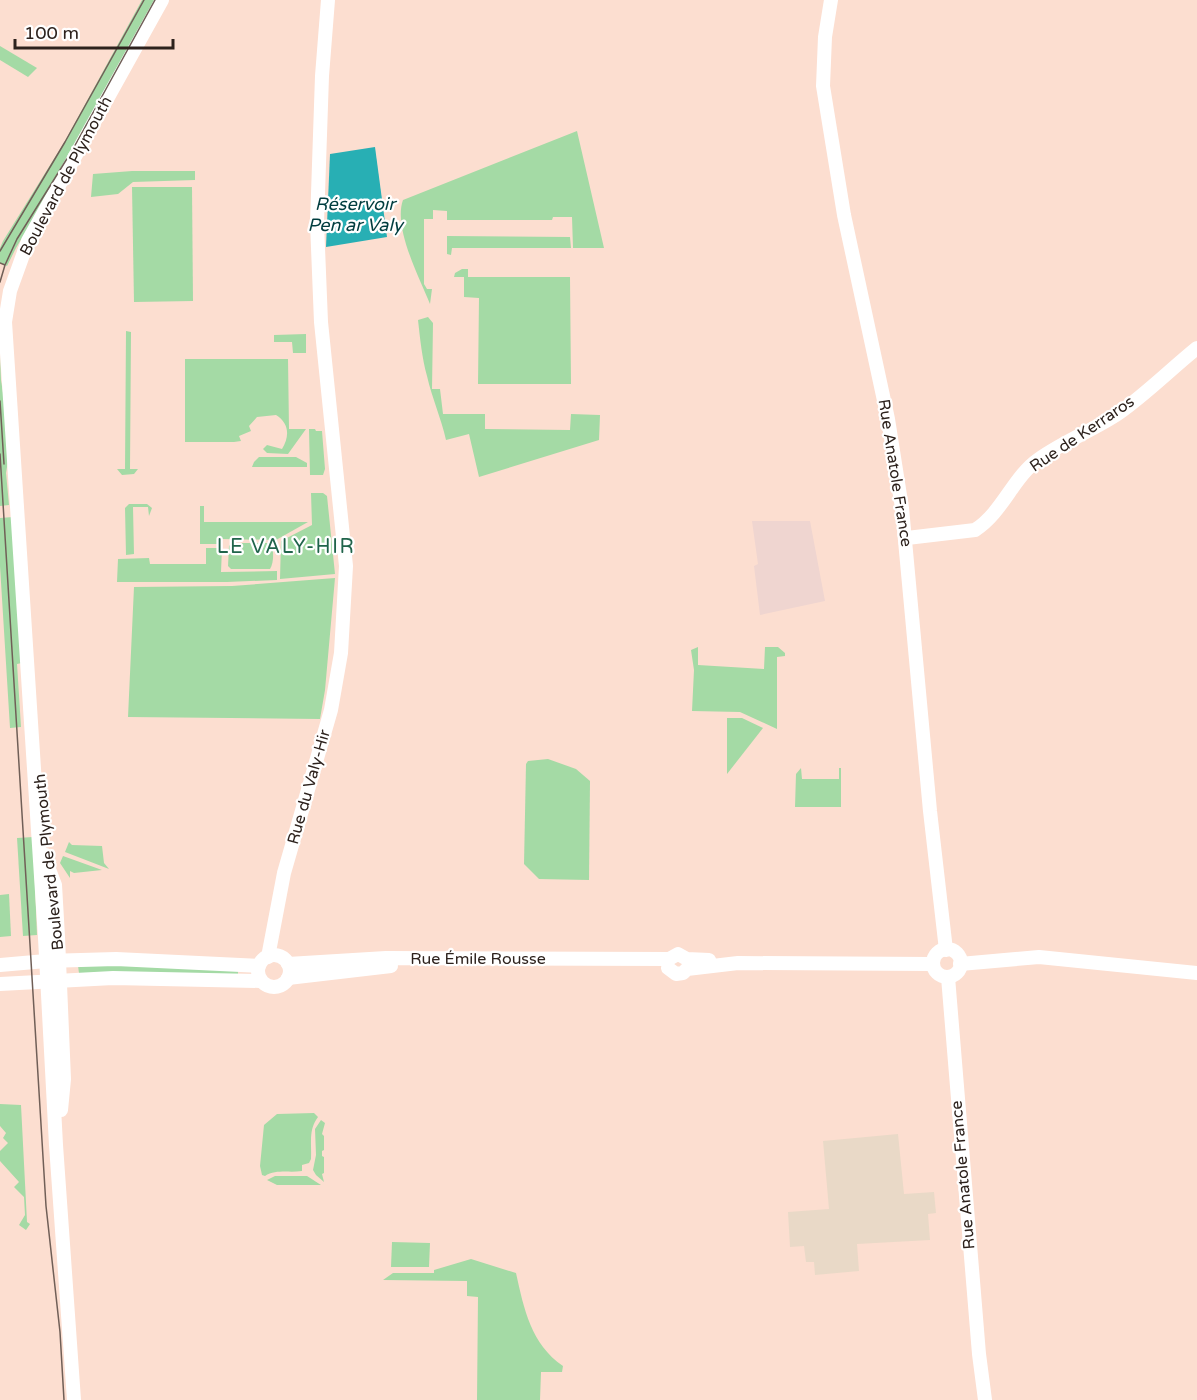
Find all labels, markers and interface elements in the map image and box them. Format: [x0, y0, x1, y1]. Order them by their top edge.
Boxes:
scale bar [15, 12, 172, 50]
text: 100 m [24, 22, 79, 44]
street label: Boulevard de Plymouth [15, 93, 117, 259]
water label: Réservoir Pen ar Valy [307, 193, 405, 236]
street label: Rue de Kerraros [1026, 392, 1138, 476]
street label: Rue Anatole France [873, 398, 917, 548]
district label: LE VALY-HIR [217, 535, 355, 559]
street label: Rue du Valy-Hir [283, 726, 335, 847]
street label: Boulevard de Plymouth [30, 773, 68, 951]
street label: Rue Émile Rousse [410, 949, 546, 969]
street label: Rue Anatole France [947, 1100, 979, 1250]

